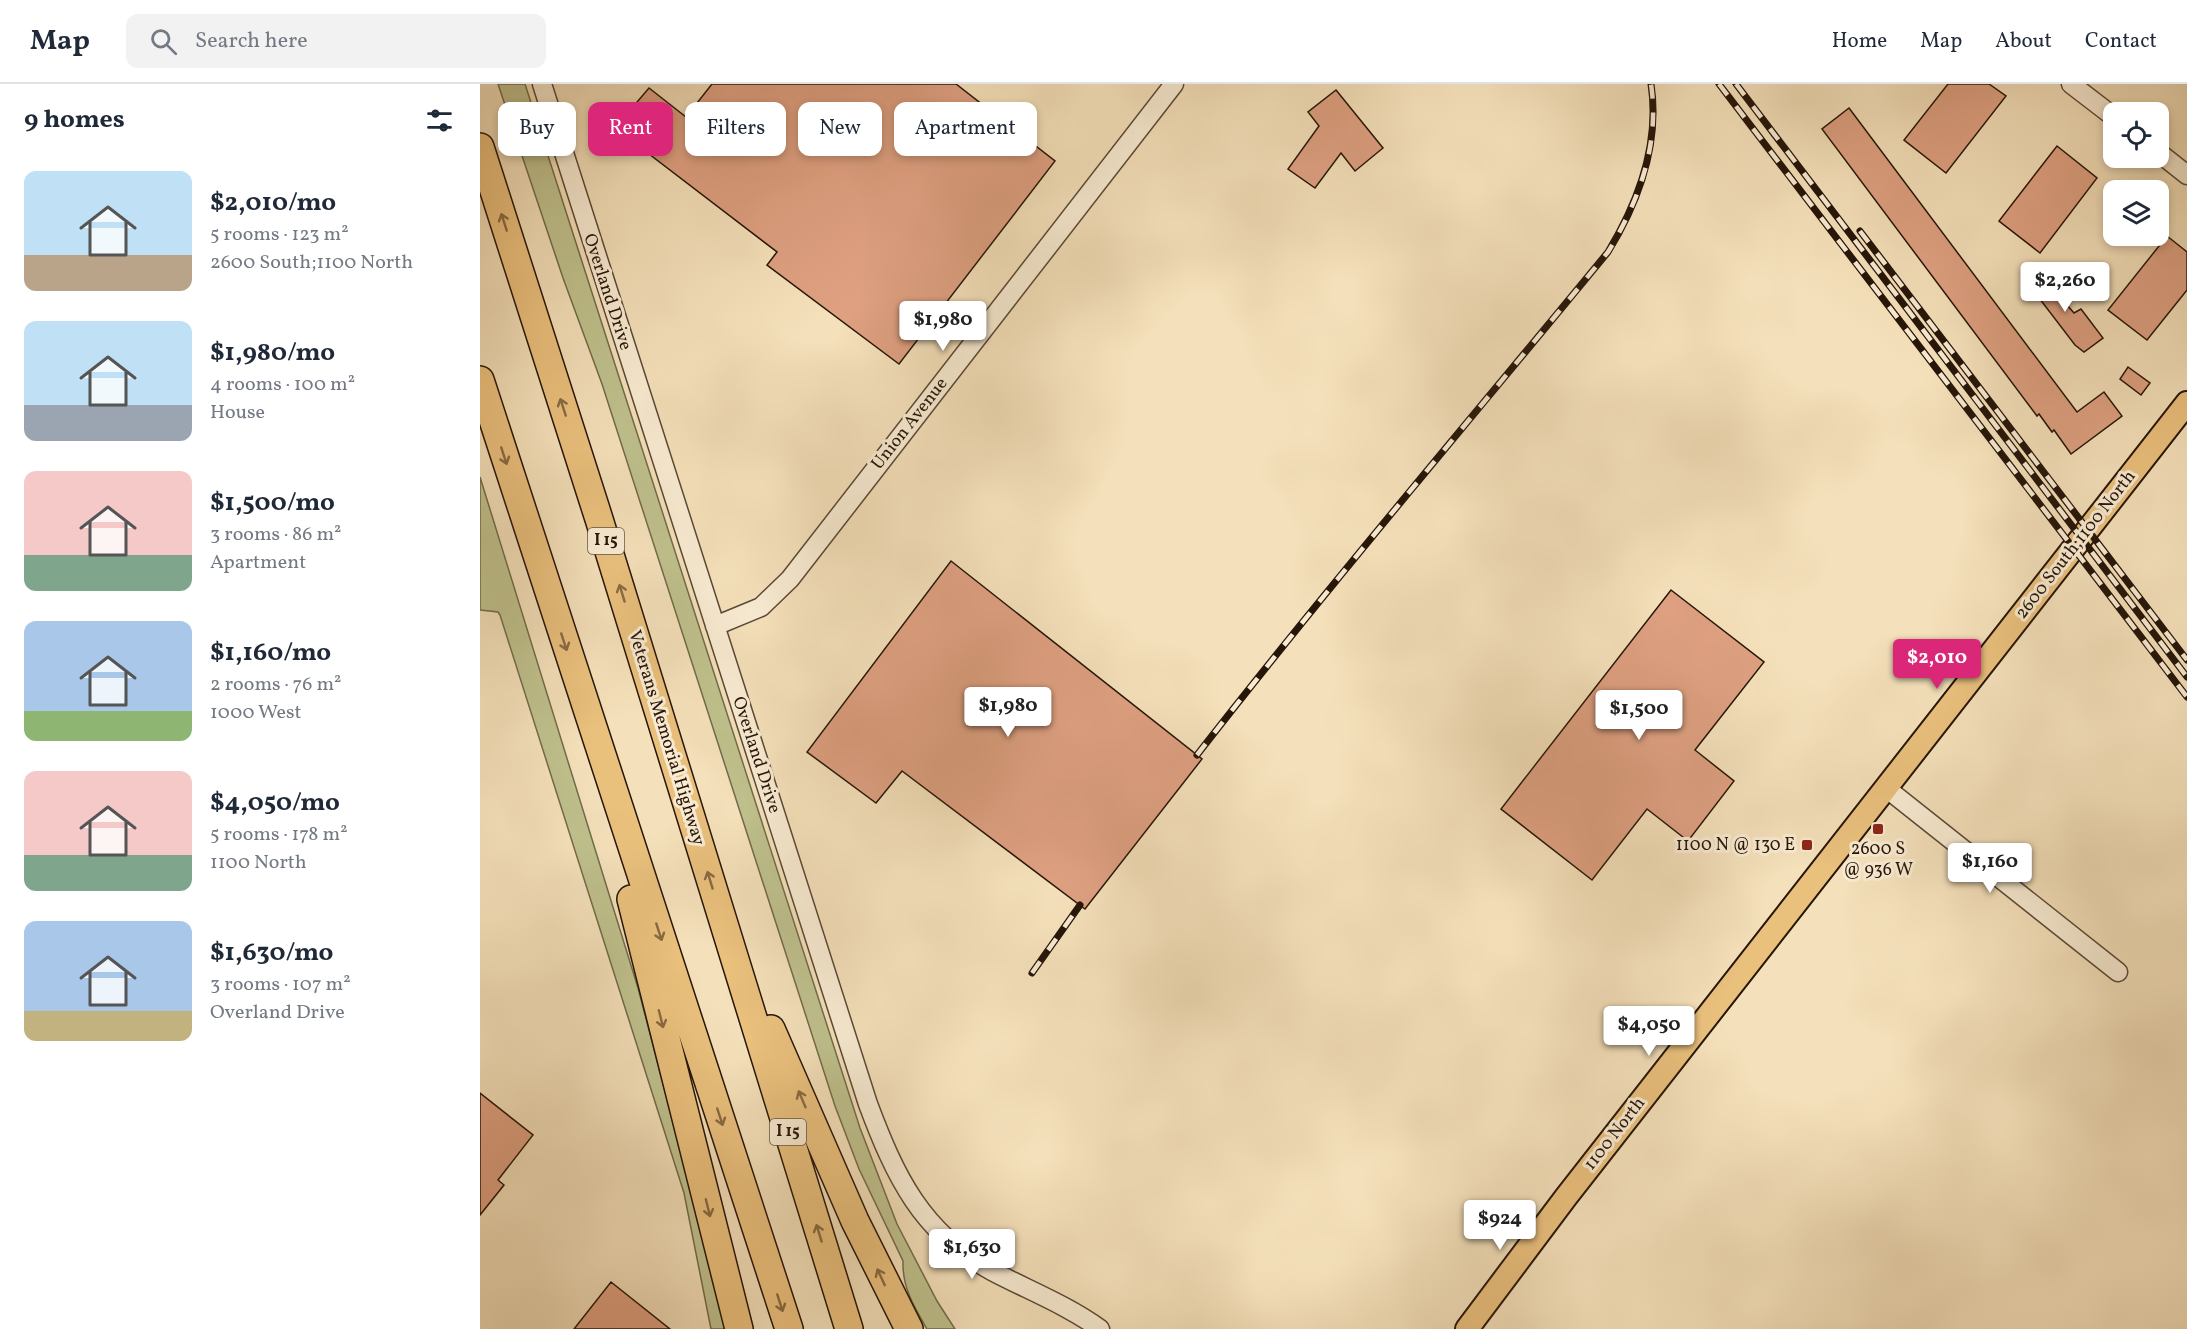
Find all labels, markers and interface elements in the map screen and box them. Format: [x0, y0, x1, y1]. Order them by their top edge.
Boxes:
search box [126, 14, 546, 68]
text: Map [30, 22, 90, 61]
icon: search [147, 25, 180, 58]
text: Search here [195, 26, 308, 57]
text: Home [1832, 27, 1887, 56]
text: Map [1920, 27, 1962, 56]
text: About [1995, 27, 2052, 56]
text: Contact [2085, 27, 2157, 56]
text: 9 homes [24, 102, 125, 138]
chip: Buy [498, 102, 576, 156]
chip: Rent [588, 102, 673, 156]
chip: Filters [685, 102, 786, 156]
chip: New [798, 102, 882, 156]
chip: Apartment [894, 102, 1037, 156]
map controls [2103, 102, 2169, 246]
button: locate [2103, 102, 2169, 168]
icon: filters [423, 104, 456, 137]
button: layers [2103, 180, 2169, 246]
text: $2,010/mo [210, 185, 336, 221]
icon: home [72, 195, 144, 267]
one-way arrow [498, 213, 509, 232]
text: 5 rooms · 123 m² [210, 221, 349, 249]
street label: Overland Drive [576, 230, 638, 354]
text: 2600 South;1100 North [210, 249, 413, 277]
pin: $2,260 [2016, 262, 2114, 313]
text: $2,260 [2034, 267, 2096, 295]
pin: $1,980 [894, 301, 992, 352]
text: $1,980 [913, 306, 973, 334]
text: $1,980/mo [210, 335, 335, 371]
icon: home [72, 345, 144, 417]
text: 4 rooms · 100 m² [210, 371, 355, 399]
street label: Union Avenue [866, 373, 954, 475]
one-way arrow [557, 398, 568, 417]
text: House [210, 399, 265, 427]
one-way arrow [500, 446, 511, 465]
street label: 2600 South;1100 North [2010, 465, 2142, 625]
text: $1,500/mo [210, 485, 335, 521]
icon: home [72, 495, 144, 567]
text: 3 rooms · 86 m² [210, 521, 341, 549]
road number: I 15 [588, 528, 624, 554]
text: Apartment [210, 549, 306, 577]
one-way arrow [616, 584, 627, 603]
street label: Veterans Memorial Highway [621, 627, 711, 849]
one-way arrow [559, 632, 570, 651]
text: $1,160/mo [210, 635, 331, 671]
pin: $2,010 [1888, 639, 1986, 690]
text: $2,010 [1907, 644, 1967, 672]
icon: home [72, 645, 144, 717]
text: 2 rooms · 76 m² [210, 671, 342, 699]
pin: $1,980 [959, 687, 1057, 738]
pin: $1,500 [1590, 690, 1688, 741]
text: $1,980 [978, 692, 1038, 720]
street label: Overland Drive [725, 693, 787, 817]
text: $1,500 [1609, 695, 1669, 723]
text: 1000 West [210, 699, 302, 727]
text: $4,050/mo [210, 785, 340, 821]
icon: home [72, 795, 144, 867]
text: 5 rooms · 178 m² [210, 821, 348, 849]
marker: 2600 S @ 936 W [1871, 822, 1885, 836]
place label: 1100 N @ 130 E [1676, 833, 1795, 858]
place label: 2600 S @ 936 W [1843, 837, 1913, 883]
marker: 1100 N @ 130 E [1800, 838, 1814, 852]
pin: $1,160 [1941, 843, 2039, 894]
text: $1,160 [1962, 848, 2018, 876]
text: 1100 North [210, 849, 307, 877]
one-way arrow [704, 871, 715, 890]
one-way arrow [654, 922, 665, 941]
text: $1,630/mo [210, 935, 333, 971]
icon: home [72, 945, 144, 1017]
text: 3 rooms · 107 m² [210, 971, 351, 999]
text: Overland Drive [210, 999, 345, 1027]
pin: $4,050 [1600, 1006, 1698, 1057]
one-way arrow [655, 1009, 667, 1028]
text: $4,050 [1617, 1011, 1681, 1039]
one-way arrow [796, 1091, 807, 1109]
street label: 1100 North [1578, 1092, 1652, 1176]
one-way arrow [715, 1107, 726, 1126]
road number: I 15 [770, 1119, 806, 1145]
one-way arrow [703, 1198, 715, 1217]
pin: $924 [1464, 1200, 1536, 1251]
text: $924 [1478, 1205, 1522, 1233]
one-way arrow [813, 1224, 824, 1243]
pin: $1,630 [923, 1229, 1021, 1280]
text: $1,630 [943, 1234, 1001, 1262]
one-way arrow [875, 1269, 887, 1287]
one-way arrow [776, 1293, 787, 1312]

